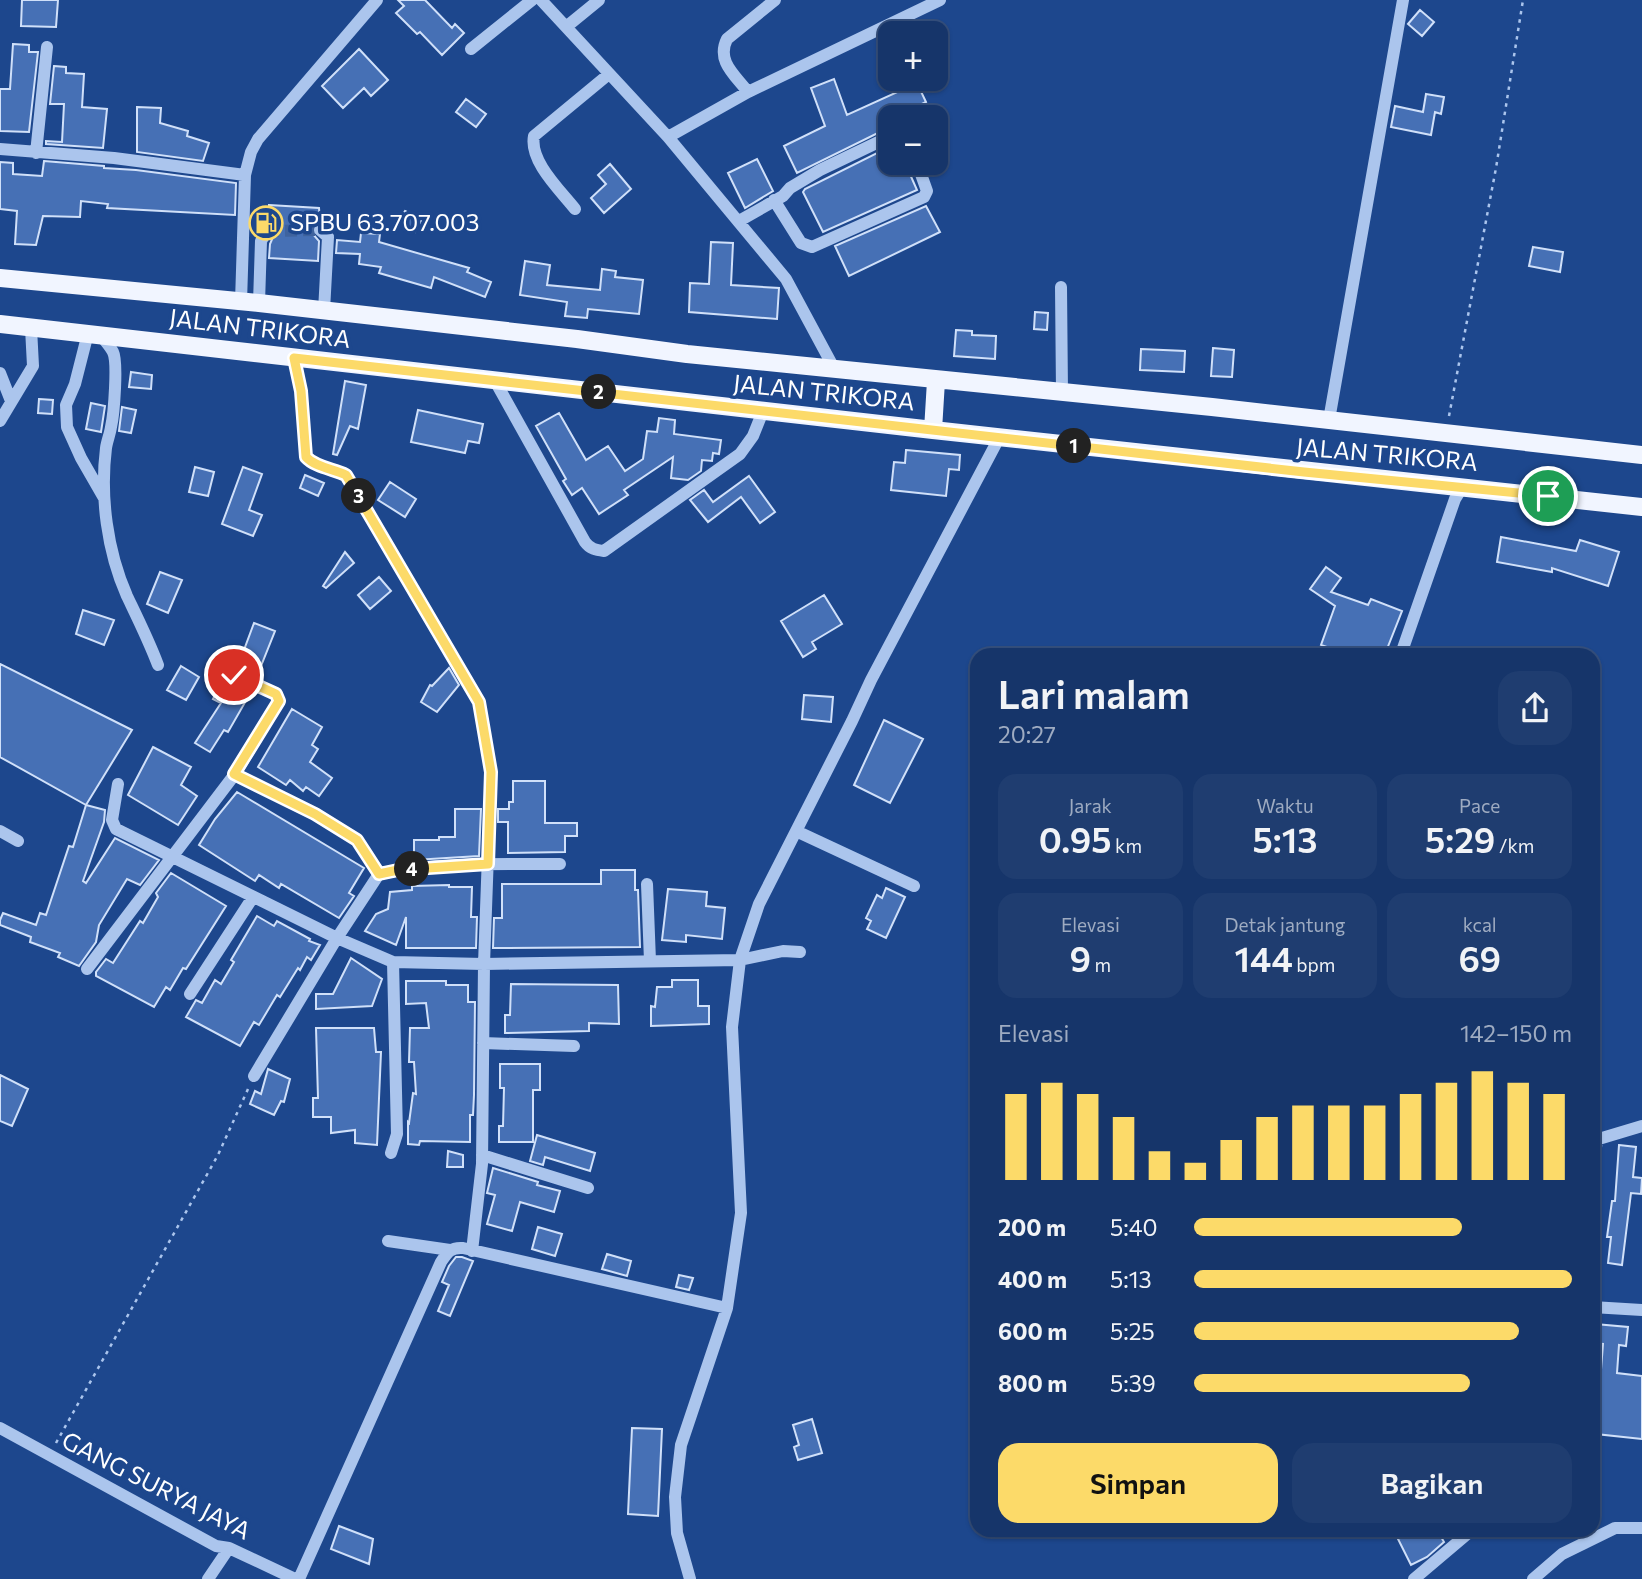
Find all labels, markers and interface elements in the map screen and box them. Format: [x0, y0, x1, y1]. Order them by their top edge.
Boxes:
map controls [878, 21, 948, 175]
button: + [878, 21, 948, 91]
button: − [878, 105, 948, 175]
fuel station icon: SPBU 63.707.003 [247, 204, 285, 242]
place label: SPBU 63.707.003 [290, 207, 479, 236]
street label: JALAN TRIKORA [168, 302, 352, 353]
street label: JALAN TRIKORA [732, 368, 916, 415]
pin: 2 [582, 374, 616, 410]
text: 2 [593, 380, 604, 403]
pin: 1 [1056, 428, 1092, 464]
street label: JALAN TRIKORA [1295, 431, 1479, 476]
text: 1 [1069, 434, 1078, 457]
pin [1518, 466, 1578, 526]
icon: arrive [1529, 477, 1567, 515]
pin: 3 [342, 478, 376, 514]
text: 3 [353, 484, 364, 507]
pin [204, 645, 264, 705]
icon: check [215, 656, 253, 694]
text: Lari malam [998, 670, 1190, 717]
button: share [1498, 671, 1572, 745]
text: 20:27 [998, 720, 1056, 748]
text: Jarak [1069, 794, 1112, 817]
text: Waktu [1256, 794, 1314, 817]
text: Pace [1459, 794, 1500, 817]
text: 0.95 [1039, 817, 1111, 860]
text: 5:13 [1252, 817, 1318, 860]
text: 5:29 [1425, 817, 1495, 860]
text: km [1111, 834, 1142, 857]
text: /km [1495, 834, 1534, 857]
pin: 4 [394, 852, 430, 886]
text: 4 [406, 857, 417, 880]
text: Elevasi [1061, 913, 1120, 936]
text: Detak jantung [1225, 913, 1345, 936]
text: kcal [1463, 913, 1497, 936]
text: 9 [1069, 936, 1091, 979]
text: 144 [1235, 936, 1293, 979]
text: 69 [1458, 936, 1501, 979]
text: m [1091, 953, 1111, 976]
text: bpm [1293, 953, 1335, 976]
text: Elevasi [998, 1019, 1069, 1047]
text: 142–150 m [1460, 1019, 1572, 1047]
text: 200 m [998, 1213, 1066, 1241]
text: 5:40 [1110, 1213, 1157, 1241]
text: 400 m [998, 1265, 1067, 1293]
text: 5:13 [1110, 1265, 1152, 1293]
text: 600 m [998, 1317, 1067, 1345]
text: 5:25 [1110, 1317, 1155, 1345]
text: 800 m [998, 1369, 1067, 1397]
text: 5:39 [1110, 1369, 1156, 1397]
street label: GANG SURYA JAYA [58, 1425, 256, 1545]
button: Simpan [998, 1443, 1278, 1523]
button: Bagikan [1292, 1443, 1572, 1523]

